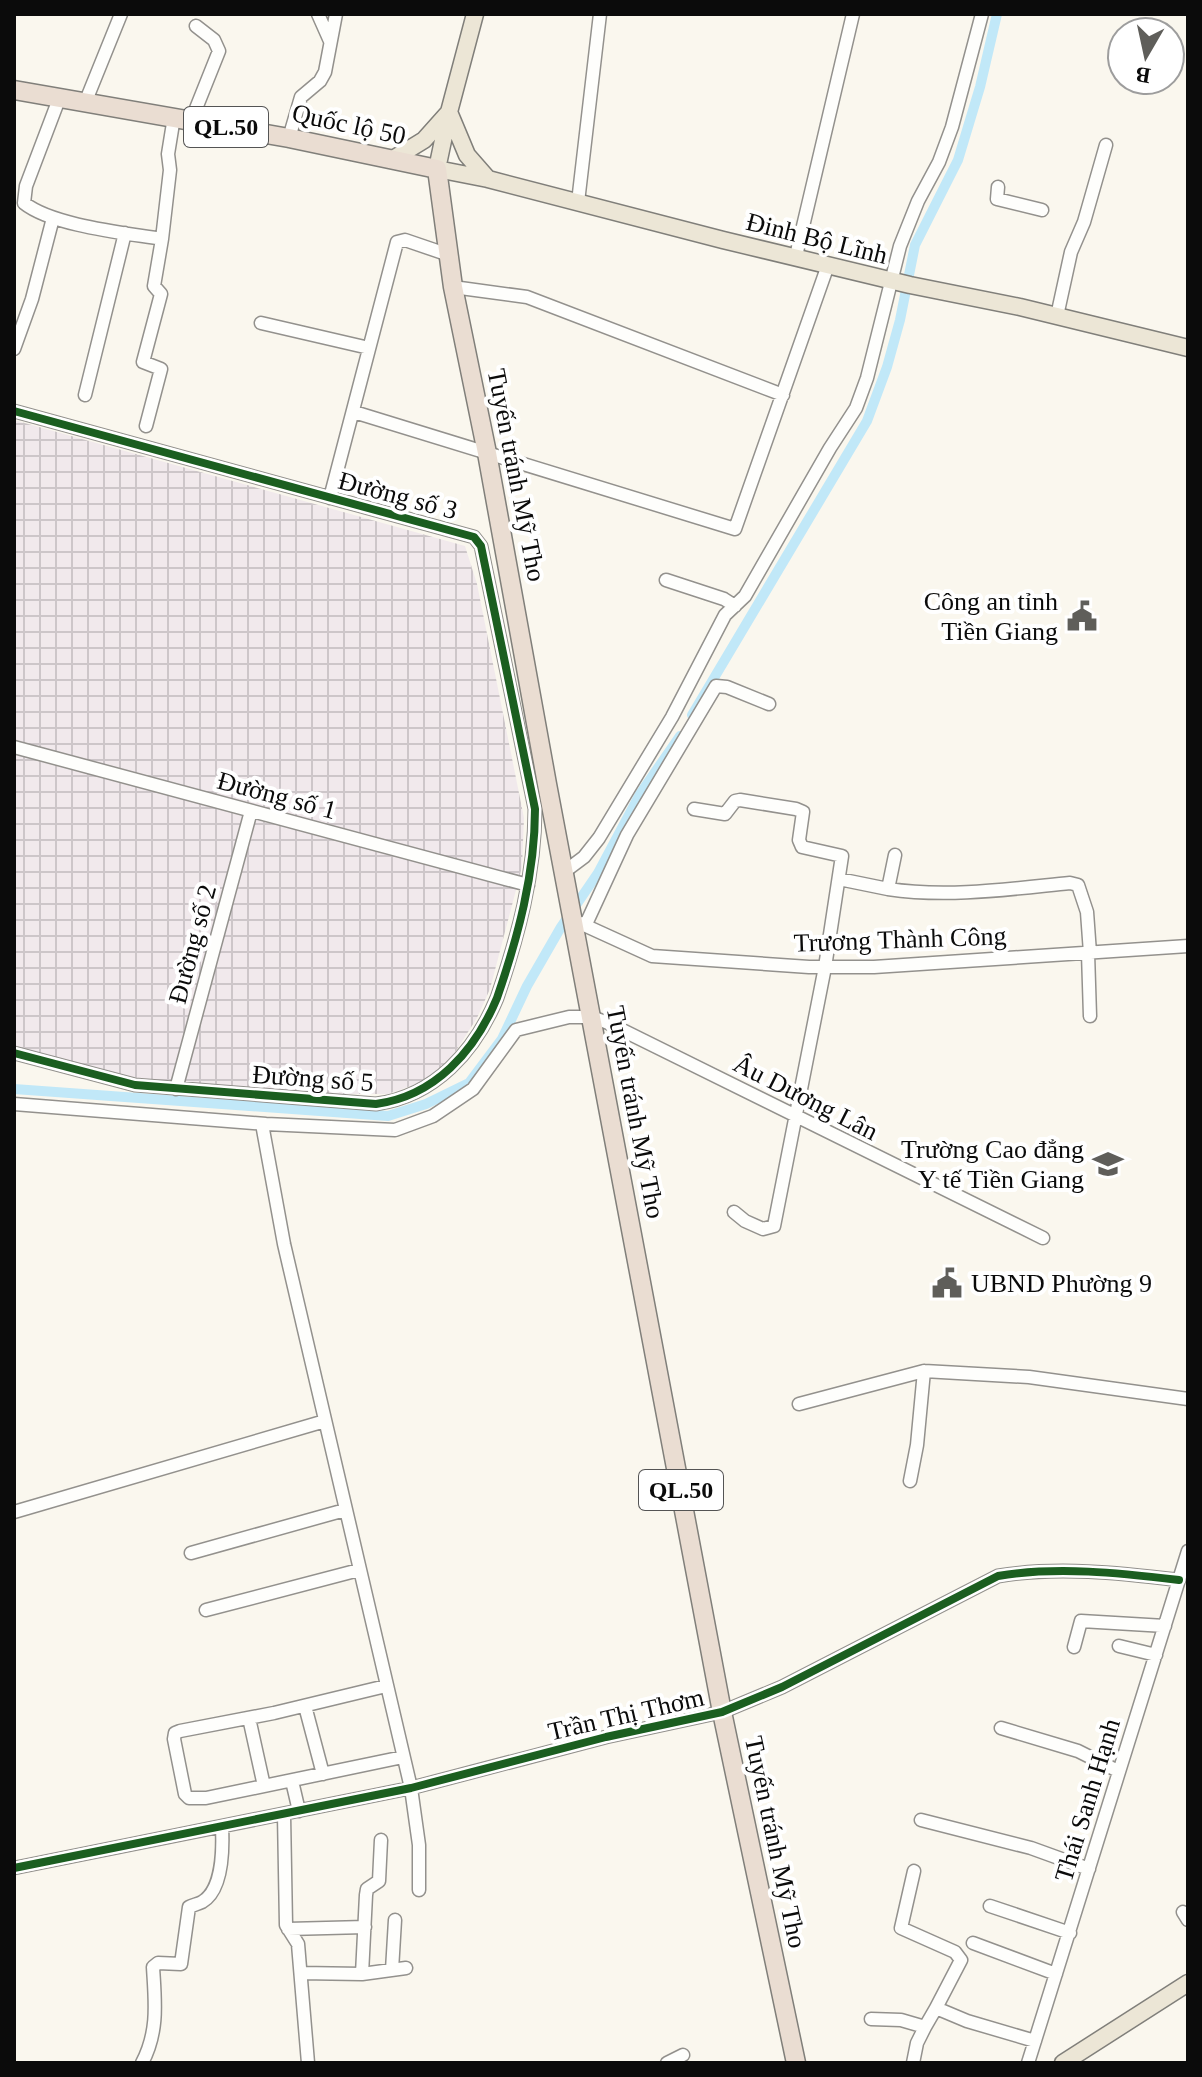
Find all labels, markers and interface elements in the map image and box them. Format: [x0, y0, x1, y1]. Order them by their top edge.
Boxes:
north arrow [1106, 16, 1186, 96]
text: B [1133, 62, 1152, 89]
street label: Quốc lộ 50 [289, 98, 408, 151]
road number: QL.50 [184, 107, 268, 147]
street label: Đinh Bộ Lĩnh [743, 207, 890, 270]
street label: Tuyến tránh Mỹ Tho [482, 366, 551, 584]
street label: Đường số 3 [335, 466, 460, 525]
place label: Công an tỉnh Tiền Giang [924, 587, 1058, 646]
public building icon: Công an tỉnh Tiền Giang [1065, 599, 1099, 633]
street label: Đường số 1 [214, 766, 339, 825]
street label: Đường số 2 [163, 882, 222, 1007]
street label: Trương Thành Công [793, 921, 1007, 958]
street label: Tuyến tránh Mỹ Tho [601, 1003, 670, 1221]
street label: Âu Dương Lân [729, 1049, 883, 1146]
street label: Đường số 5 [251, 1060, 375, 1097]
place label: Trường Cao đẳng Y tế Tiền Giang [901, 1135, 1084, 1194]
school or university icon: Trường Cao đẳng Y tế Tiền Giang [1091, 1147, 1125, 1181]
public building icon: UBND Phường 9 [930, 1266, 964, 1300]
place label: UBND Phường 9 [971, 1269, 1152, 1298]
road number: QL.50 [639, 1470, 723, 1510]
street label: Trần Thị Thơm [545, 1682, 707, 1747]
street label: Thái Sanh Hạnh [1049, 1715, 1126, 1885]
street label: Tuyến tránh Mỹ Tho [739, 1733, 812, 1951]

